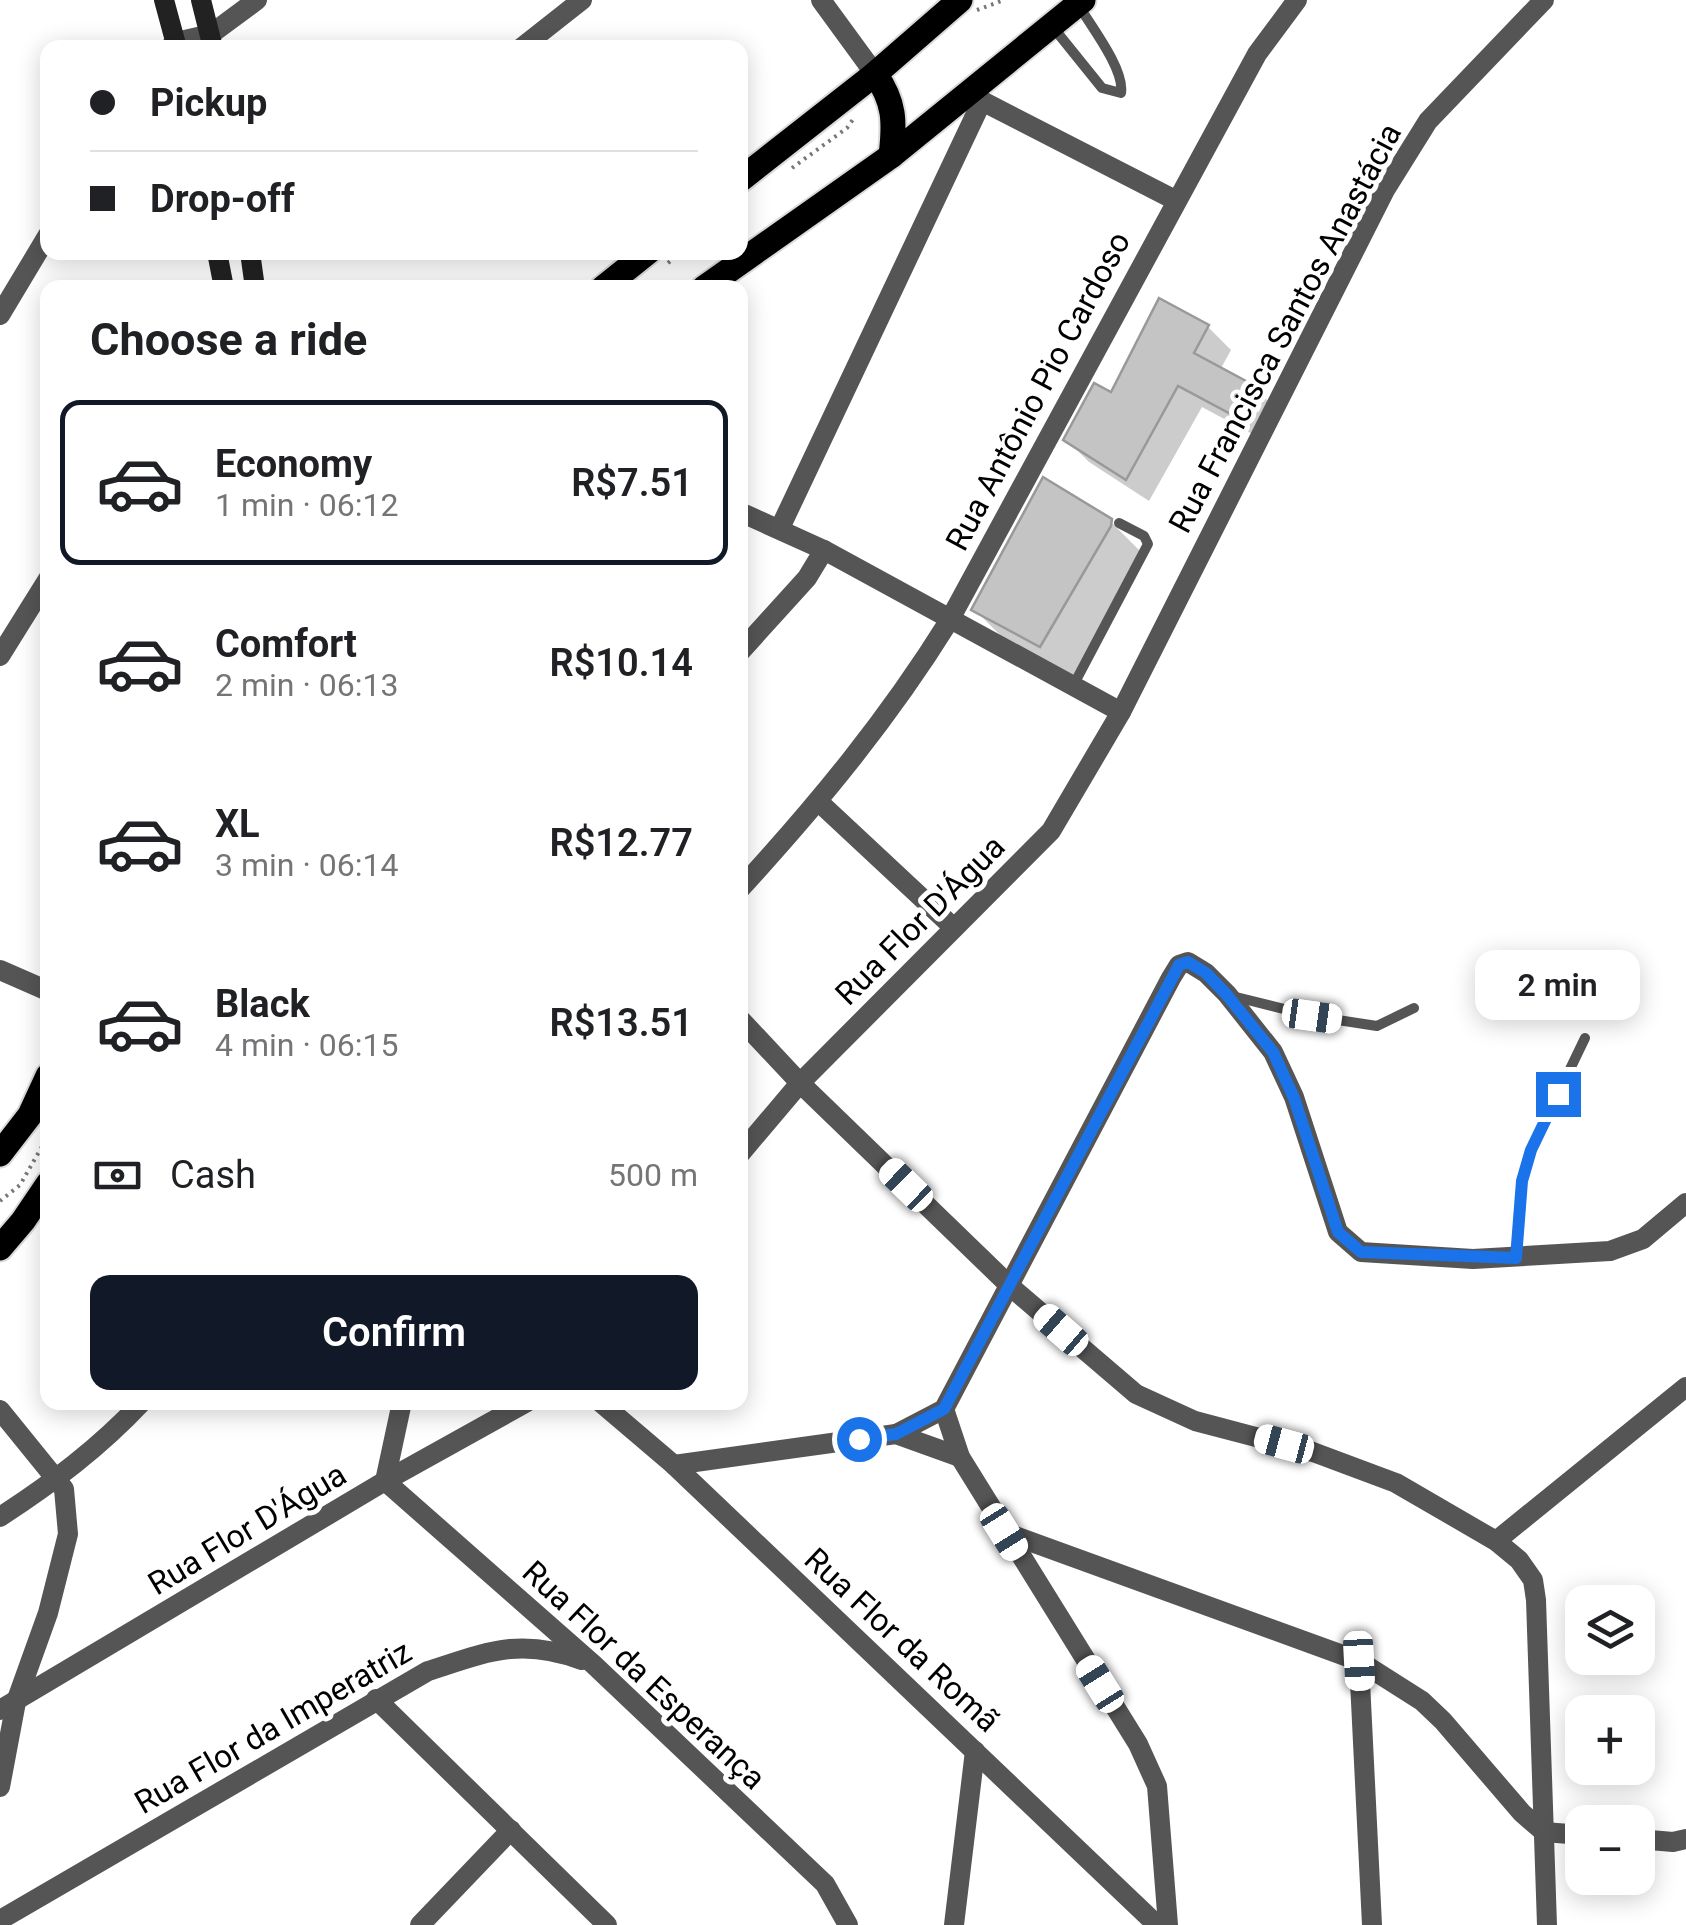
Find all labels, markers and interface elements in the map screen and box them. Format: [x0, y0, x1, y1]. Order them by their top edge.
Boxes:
text: Pickup [150, 81, 267, 125]
street label: Rua Francisca Santos Anastácia [1161, 117, 1409, 539]
text: Drop-off [150, 177, 295, 221]
street label: Rua Antônio Pio Cardoso [938, 225, 1138, 557]
text: Choose a ride [90, 313, 367, 366]
icon: car [95, 438, 185, 528]
text: Economy [215, 442, 372, 486]
text: R$7.51 [571, 461, 693, 505]
text: 1 min · 06:12 [215, 486, 398, 524]
icon: car [95, 618, 185, 708]
text: Comfort [215, 622, 357, 666]
text: R$10.14 [550, 641, 693, 685]
text: 2 min · 06:13 [215, 666, 398, 704]
icon: car [95, 798, 185, 888]
text: XL [215, 802, 260, 846]
text: R$12.77 [550, 821, 693, 865]
street label: Rua Flor D'Água [827, 827, 1013, 1013]
text: 3 min · 06:14 [215, 846, 398, 884]
callout: 2 min [1476, 949, 1640, 1019]
text: 2 min [1517, 966, 1598, 1004]
icon: car [95, 978, 185, 1068]
text: Black [215, 982, 310, 1026]
car [1280, 997, 1344, 1035]
text: R$13.51 [550, 1001, 693, 1045]
text: 4 min · 06:15 [215, 1026, 398, 1064]
route end [1536, 1072, 1581, 1117]
icon: cash [90, 1148, 145, 1203]
text: Cash [170, 1153, 256, 1197]
car [874, 1153, 938, 1217]
text: 500 m [608, 1156, 698, 1194]
button: Confirm [90, 1275, 698, 1390]
car [1029, 1299, 1093, 1361]
route start [837, 1417, 882, 1462]
car [1251, 1422, 1317, 1466]
street label: Rua Flor D'Água [141, 1455, 353, 1603]
car [975, 1499, 1033, 1565]
street label: Rua Flor da Romã [797, 1540, 1007, 1740]
street label: Rua Flor da Esperança [515, 1553, 773, 1797]
map controls [1565, 1585, 1655, 1895]
button: layers [1565, 1585, 1655, 1675]
car [1342, 1630, 1376, 1692]
street label: Rua Flor da Imperatriz [128, 1632, 418, 1822]
car [1071, 1651, 1129, 1717]
button: + [1565, 1695, 1655, 1785]
button: − [1565, 1805, 1655, 1895]

